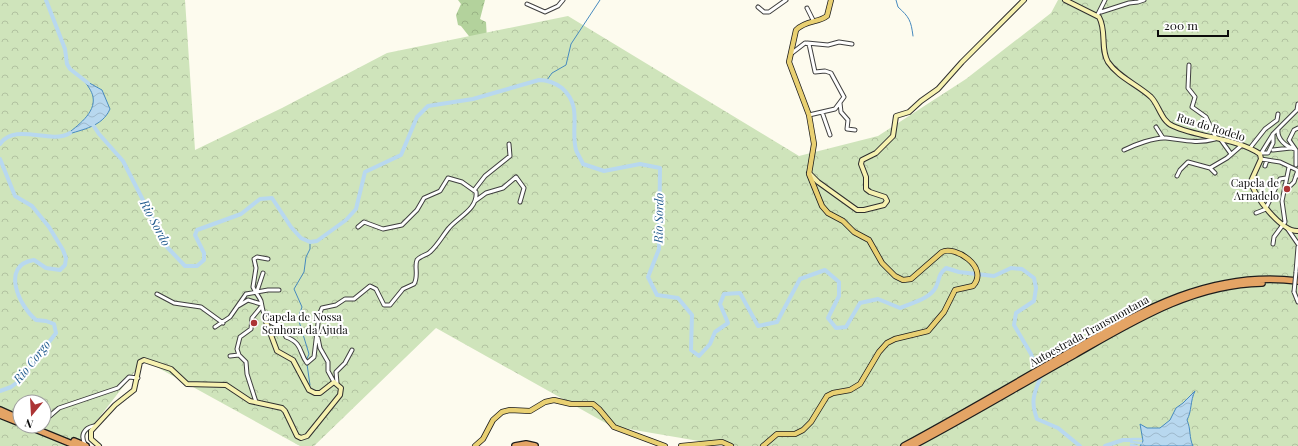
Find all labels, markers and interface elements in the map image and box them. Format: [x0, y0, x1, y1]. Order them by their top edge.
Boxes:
scale bar [1158, 12, 1228, 38]
text: 200 m [1164, 17, 1198, 33]
street label: Rua do Rodelo [1175, 109, 1247, 144]
place label: Capela de Arnadelo [1231, 175, 1279, 203]
marker: Capela de Arnadelo [1282, 184, 1292, 194]
water label: Rio Sordo [650, 193, 666, 244]
water label: Rio Sordo [137, 196, 175, 249]
street label: Autoestrada Transmontana [1025, 291, 1152, 370]
place label: Capela de Nossa Senhora da Ajuda [262, 309, 348, 337]
marker: Capela de Nossa Senhora da Ajuda [249, 318, 259, 328]
water label: Rio Corgo [8, 337, 53, 387]
north arrow [12, 394, 52, 434]
text: N [23, 416, 35, 432]

